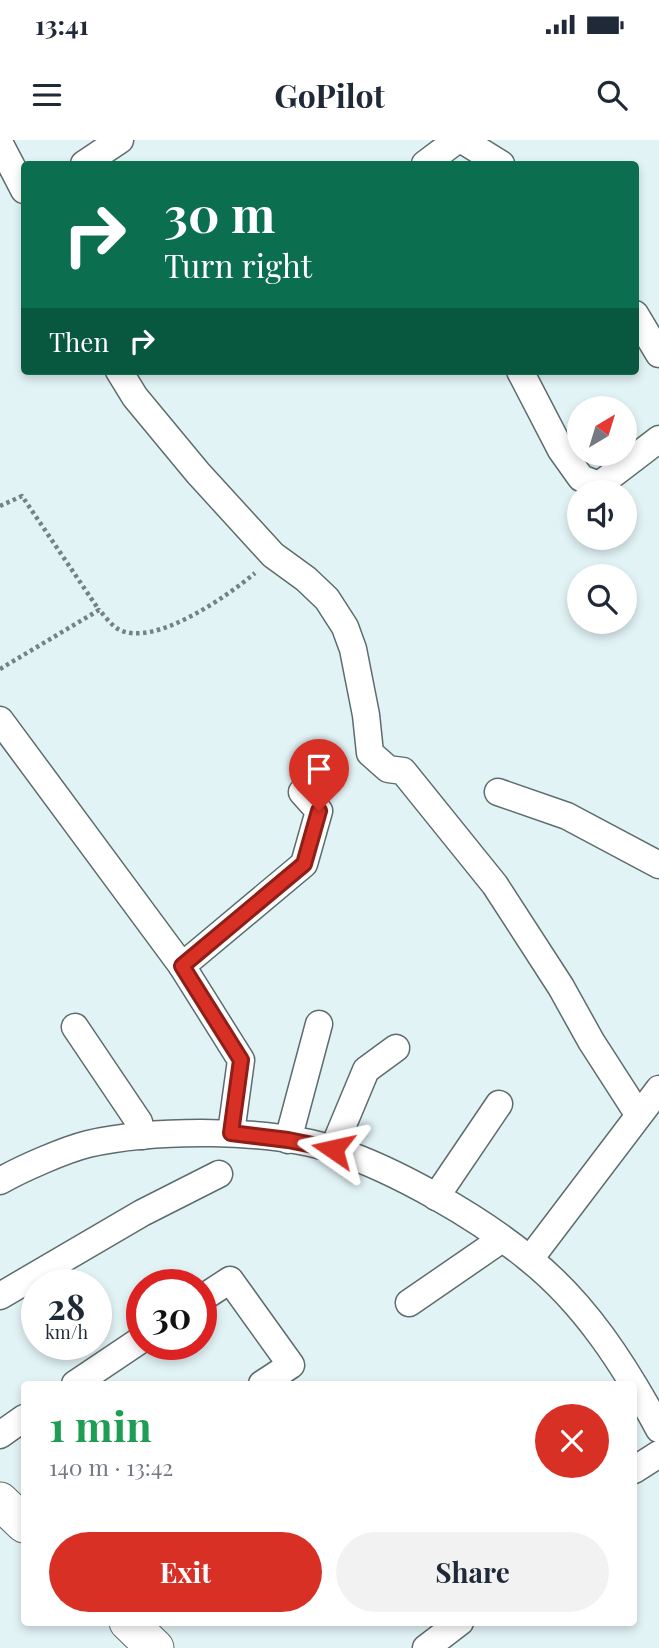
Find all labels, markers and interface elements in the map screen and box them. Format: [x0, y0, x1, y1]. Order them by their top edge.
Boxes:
text: 13:41 [35, 7, 89, 42]
text: GoPilot [274, 73, 385, 116]
icon: menu [28, 76, 66, 114]
icon: search [593, 76, 631, 114]
text: 30 m [164, 180, 275, 245]
icon: right [49, 189, 140, 280]
text: Turn right [164, 243, 312, 286]
icon: right [123, 322, 161, 360]
text: Then [49, 324, 109, 359]
north arrow [567, 396, 637, 466]
map controls [567, 396, 637, 634]
button: sound [567, 480, 637, 550]
button: search [567, 564, 637, 634]
pin [289, 739, 349, 811]
icon: arrive [300, 750, 338, 788]
position arrow [296, 1112, 370, 1186]
speed limit sign: 30 [126, 1269, 217, 1360]
text: 28 [48, 1282, 85, 1329]
text: km/h [45, 1320, 88, 1344]
text: 1 min [49, 1397, 152, 1453]
button: close [535, 1404, 609, 1478]
text: 140 m · 13:42 [49, 1451, 173, 1482]
button: Exit [49, 1532, 322, 1612]
button: Share [336, 1532, 609, 1612]

